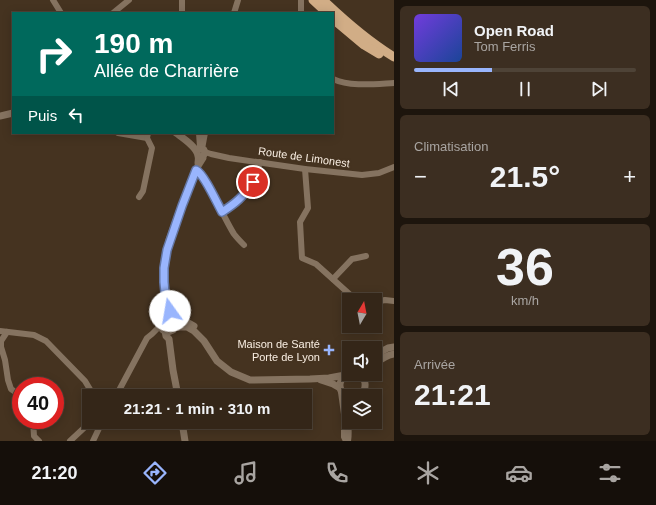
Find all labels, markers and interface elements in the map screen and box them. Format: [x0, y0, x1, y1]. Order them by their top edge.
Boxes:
text: Open Road [474, 22, 554, 39]
icon: right [28, 28, 80, 80]
text: 190 m [94, 28, 173, 59]
text: Tom Ferris [474, 39, 535, 54]
text: Allée de Charrière [94, 61, 239, 81]
icon: previous [440, 78, 462, 100]
icon: pause [514, 78, 536, 100]
icon: next [588, 78, 610, 100]
icon: left [65, 104, 87, 126]
text: Puis [28, 107, 57, 124]
text: Climatisation [414, 139, 488, 154]
street label: Route de Limonest [257, 145, 351, 169]
text: 21.5° [490, 160, 560, 193]
text: − [414, 164, 427, 189]
text: + [623, 164, 636, 189]
pin [236, 165, 270, 199]
icon: arrive [242, 171, 264, 193]
text: 36 [496, 238, 554, 296]
position arrow [149, 290, 191, 332]
north arrow [342, 293, 382, 333]
map controls [342, 293, 382, 429]
text: km/h [511, 293, 539, 308]
place label: Maison de Santé Porte de Lyon [237, 338, 320, 363]
button: sound [342, 341, 382, 381]
marker: Maison de Santé Porte de Lyon [323, 344, 335, 356]
text: Arrivée [414, 357, 455, 372]
speed limit sign: 40 [12, 377, 64, 429]
text: 21:21 [414, 378, 491, 411]
button: layers [342, 389, 382, 429]
text: 21:21 · 1 min · 310 m [124, 400, 270, 417]
icon: directions [141, 459, 169, 487]
icon: music [232, 459, 260, 487]
icon: phone [323, 459, 351, 487]
icon: climate [414, 459, 442, 487]
icon: car [505, 459, 533, 487]
icon: filters [596, 459, 624, 487]
text: 21:20 [32, 463, 78, 483]

